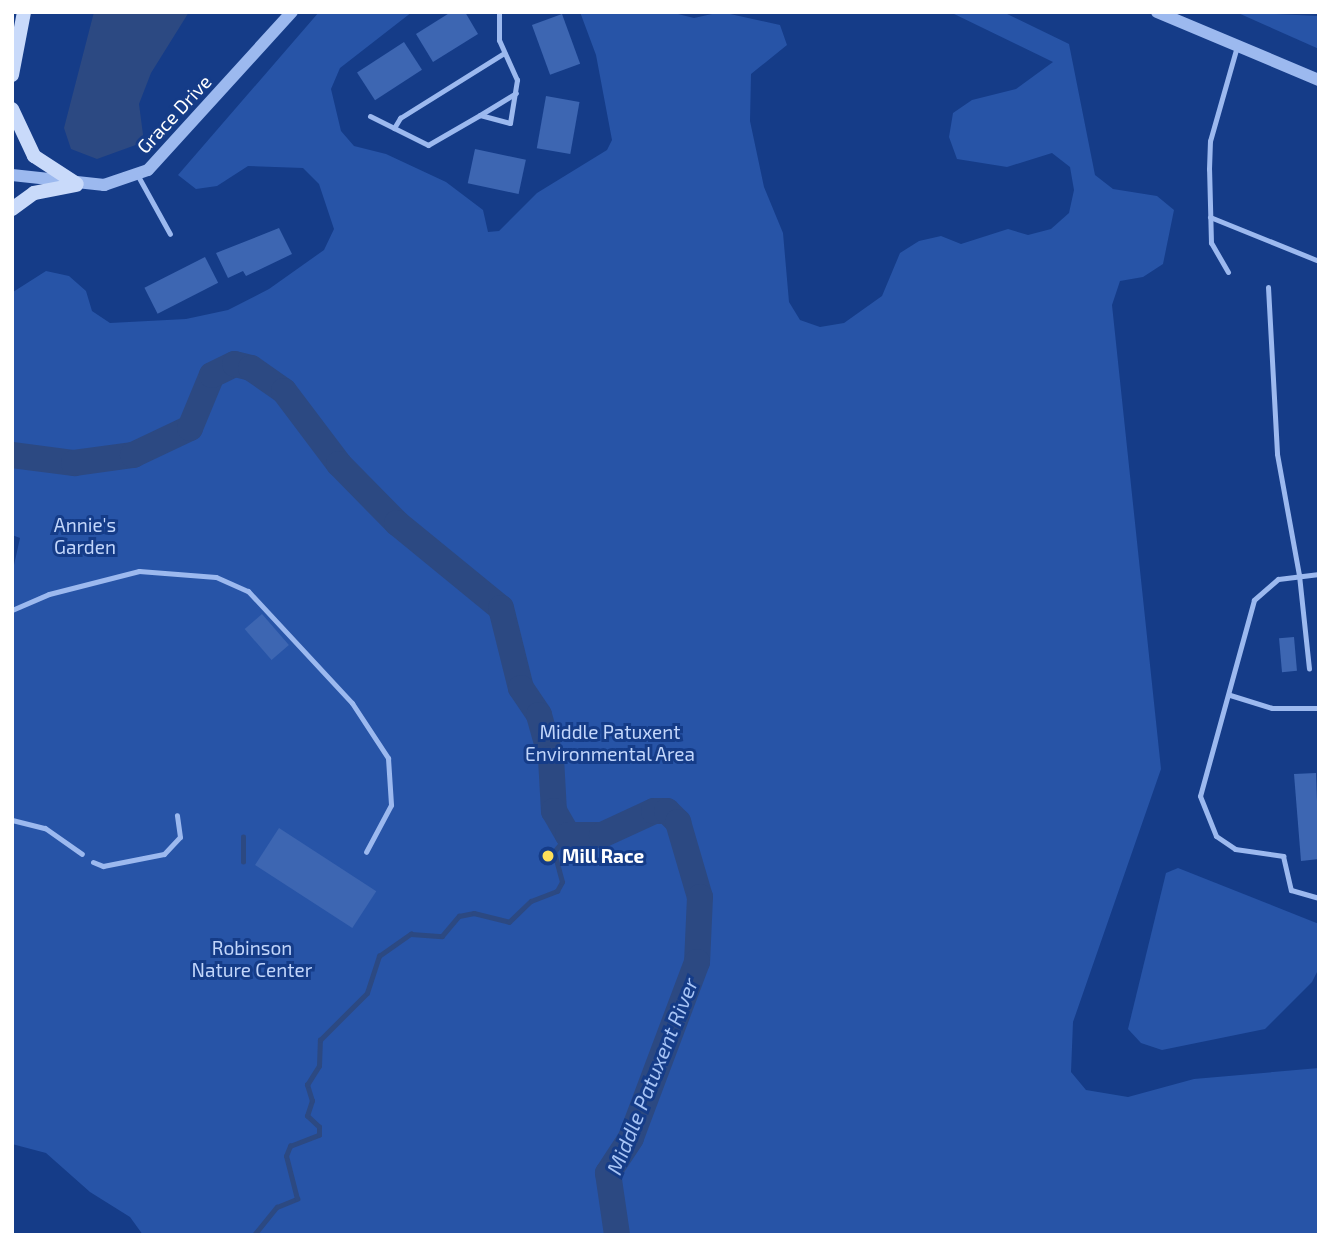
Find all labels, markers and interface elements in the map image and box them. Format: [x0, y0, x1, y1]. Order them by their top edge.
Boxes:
street label: Grace Drive [132, 70, 216, 158]
park label: Annie's Garden [54, 514, 116, 558]
park label: Middle Patuxent Environmental Area [525, 721, 695, 765]
place label: Mill Race [562, 845, 645, 867]
marker: Mill Race [540, 848, 556, 864]
park label: Robinson Nature Center [192, 937, 312, 981]
water label: Middle Patuxent River [601, 974, 703, 1178]

